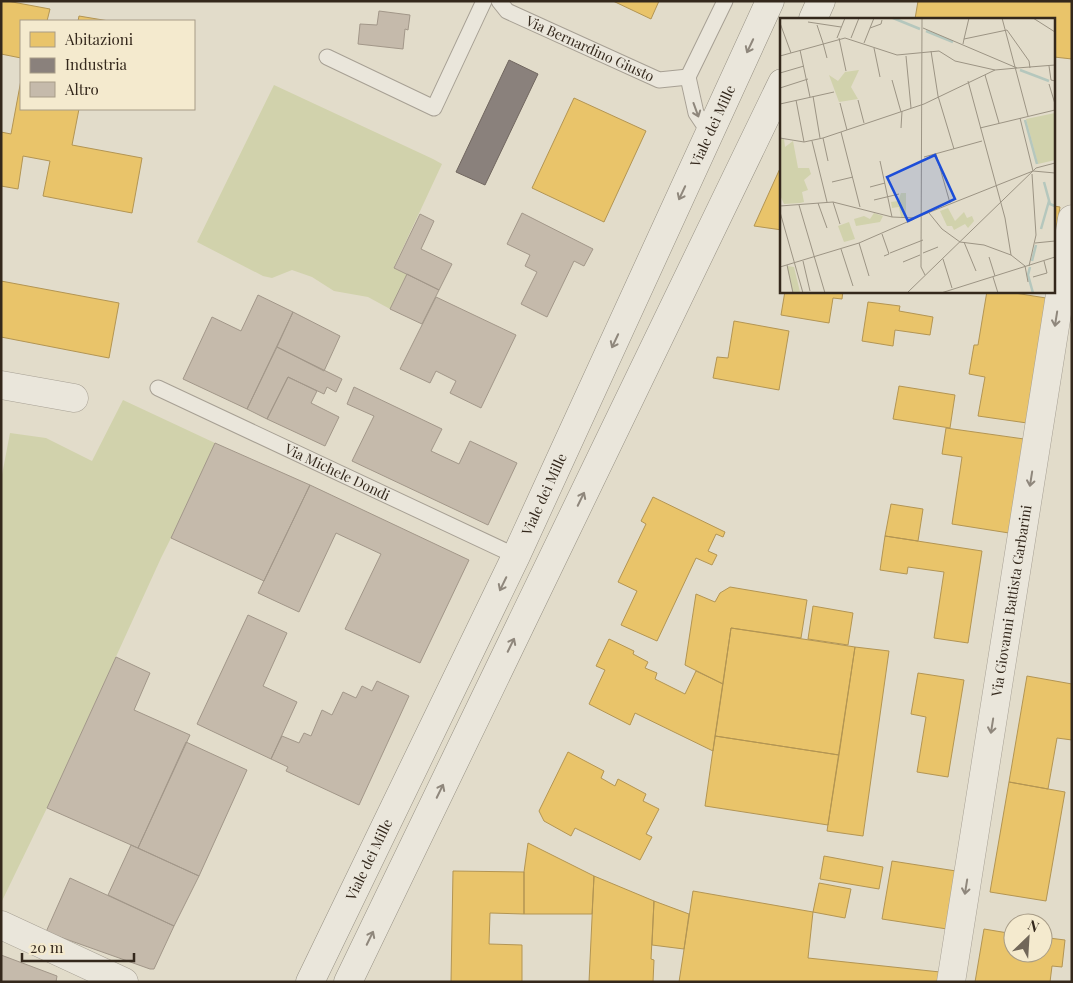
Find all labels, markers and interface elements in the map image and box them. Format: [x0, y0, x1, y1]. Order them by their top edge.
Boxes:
street label: Via Bernardino Giusto [522, 10, 658, 86]
inset map [780, 18, 1056, 292]
legend [20, 20, 195, 110]
text: Abitazioni [64, 29, 134, 49]
one-way arrow [745, 38, 754, 53]
text: Industria [65, 54, 128, 74]
text: Altro [64, 79, 99, 99]
street label: Viale dei Mille [685, 82, 739, 171]
one-way arrow [692, 102, 701, 117]
one-way arrow [677, 185, 687, 200]
one-way arrow [1051, 310, 1061, 326]
one-way arrow [609, 333, 619, 348]
street label: Via Michele Dondi [281, 438, 393, 505]
street label: Viale dei Mille [516, 450, 571, 539]
one-way arrow [1025, 471, 1035, 487]
one-way arrow [577, 492, 586, 507]
street label: Via Giovanni Battista Garbarini [986, 504, 1036, 699]
one-way arrow [497, 576, 507, 591]
one-way arrow [507, 638, 516, 653]
one-way arrow [986, 718, 996, 734]
one-way arrow [435, 784, 445, 799]
street label: Viale dei Mille [341, 816, 396, 904]
one-way arrow [961, 878, 971, 894]
north arrow [1003, 913, 1053, 963]
text: N [1025, 915, 1042, 937]
scale bar [22, 930, 135, 962]
one-way arrow [365, 931, 375, 946]
text: 20 m [30, 937, 64, 957]

